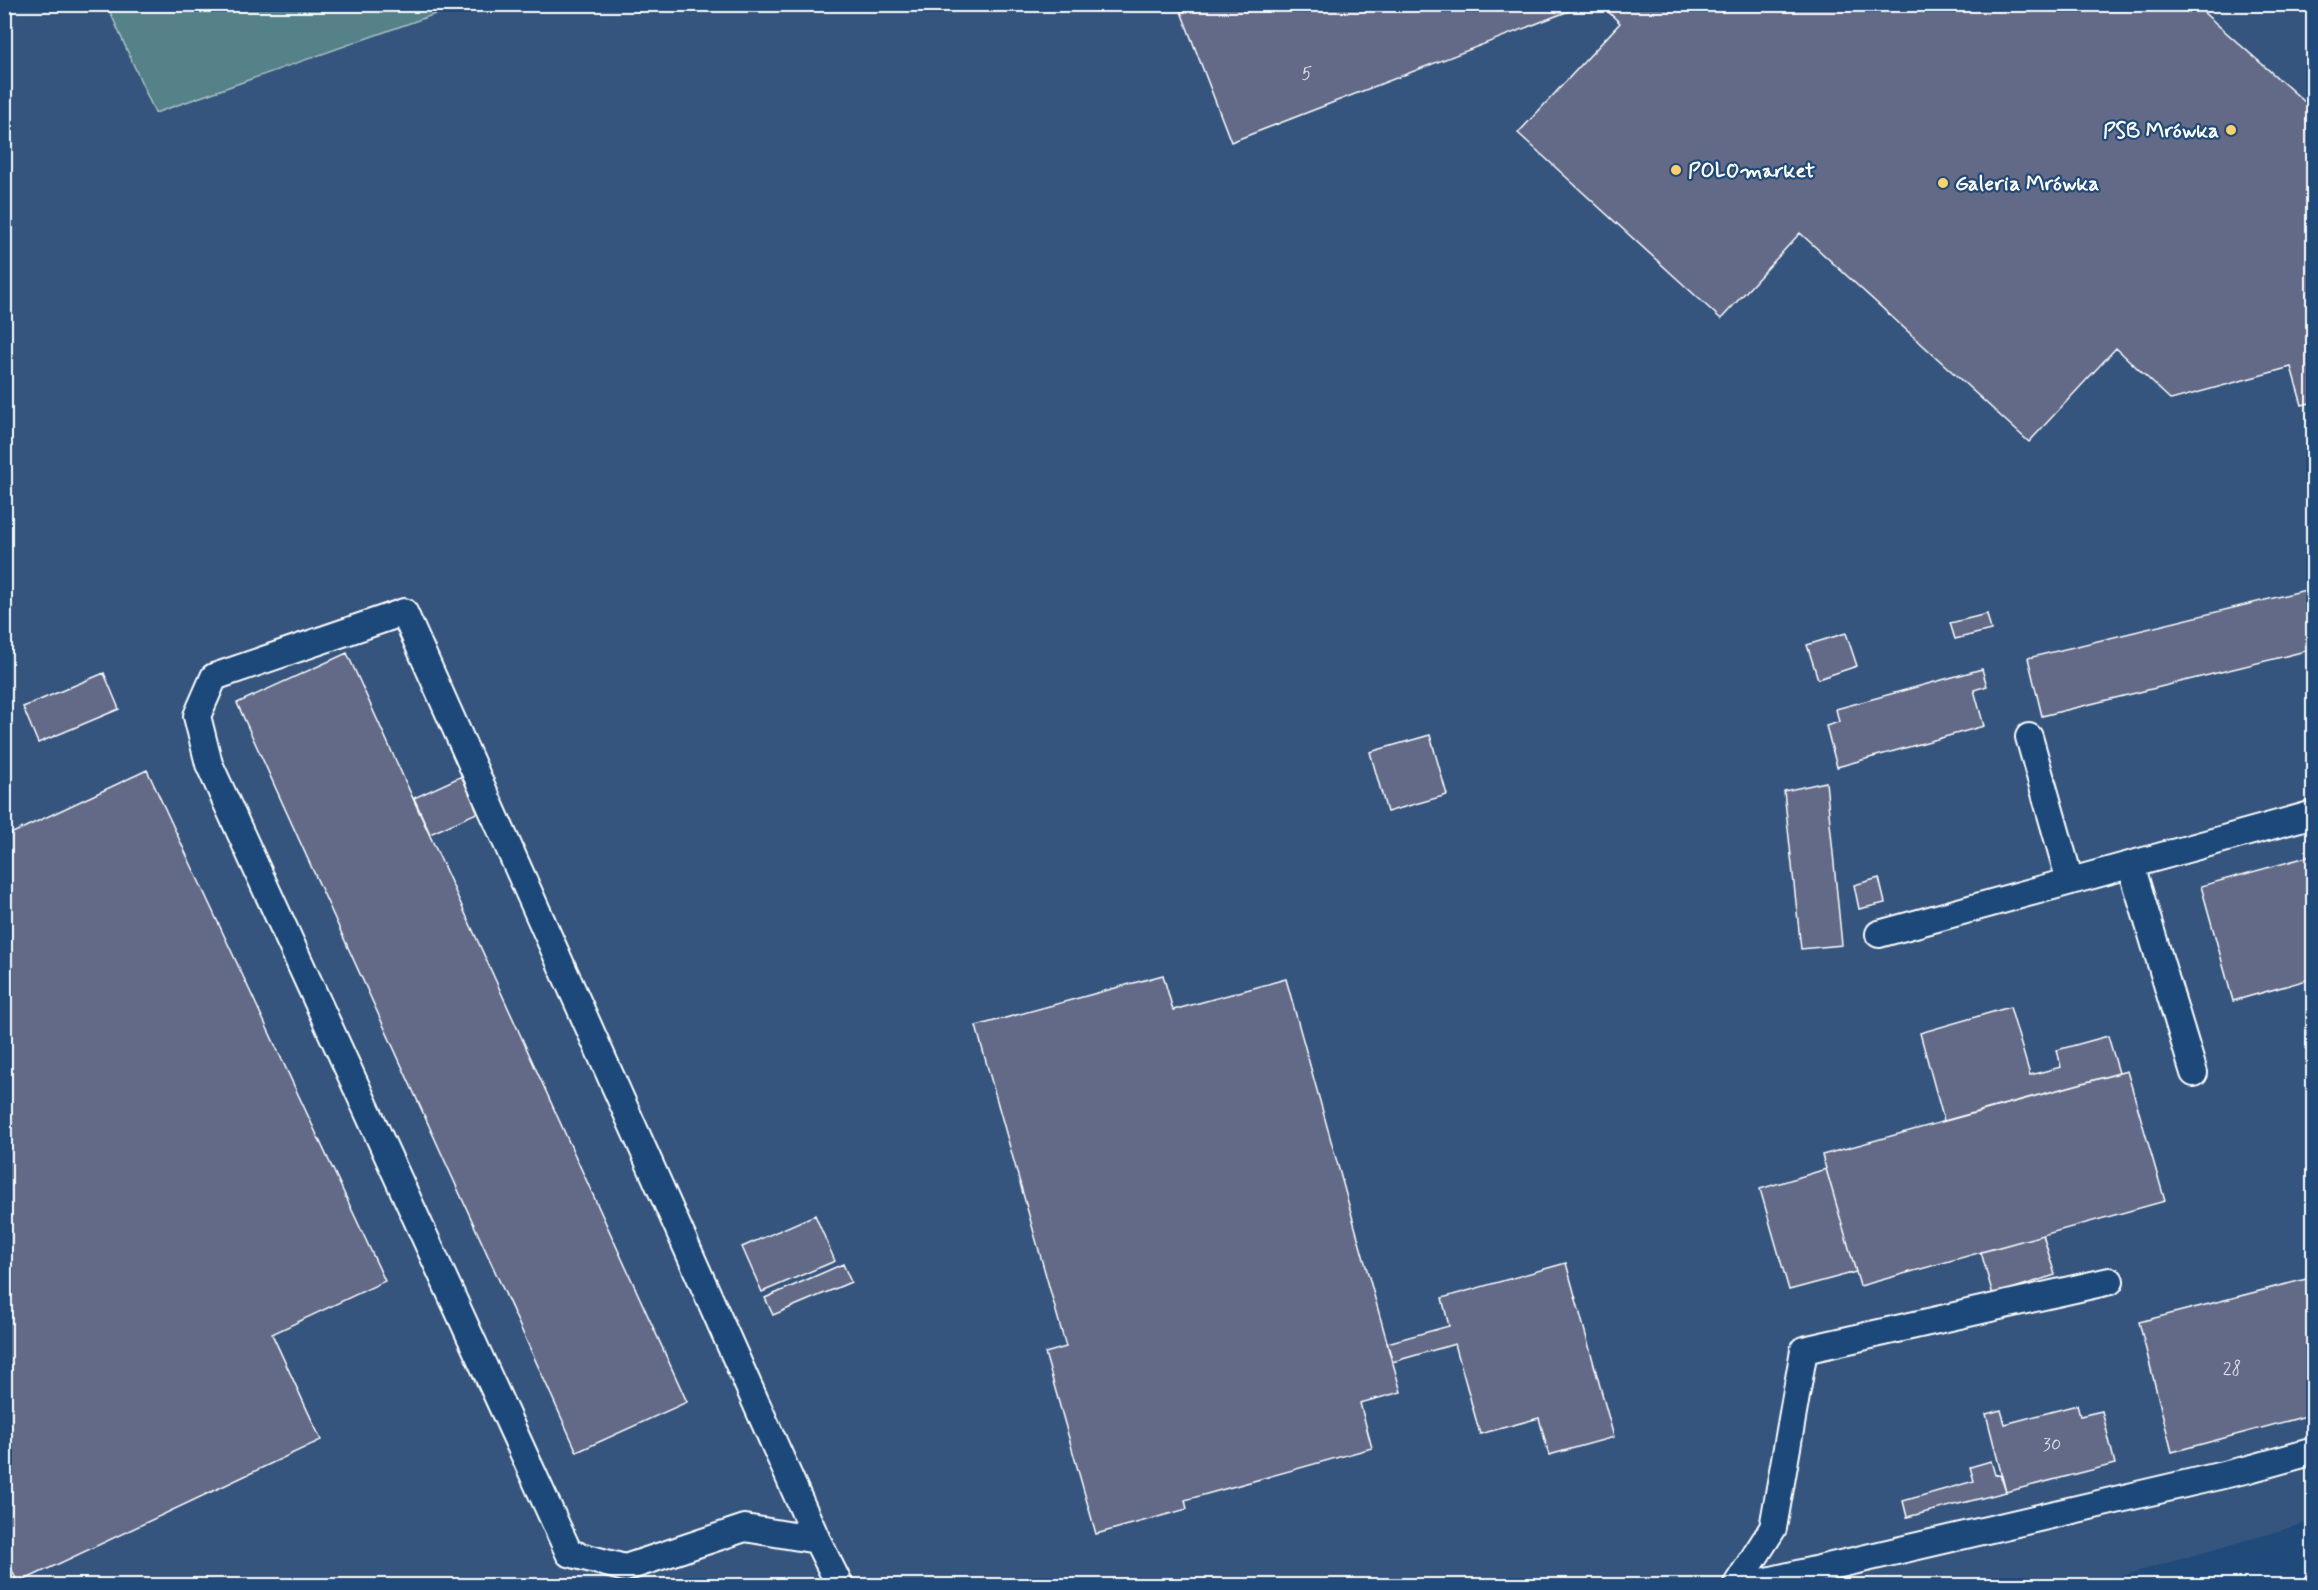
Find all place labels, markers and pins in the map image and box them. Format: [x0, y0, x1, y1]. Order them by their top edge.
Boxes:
place label: PSB Mrówka [2103, 117, 2219, 145]
marker: PSB Mrówka [2224, 123, 2238, 137]
place label: POLOmarket [1688, 157, 1815, 185]
marker: POLOmarket [1669, 163, 1683, 177]
place label: Galeria Mrówka [1955, 170, 2099, 198]
marker: Galeria Mrówka [1936, 176, 1950, 190]

